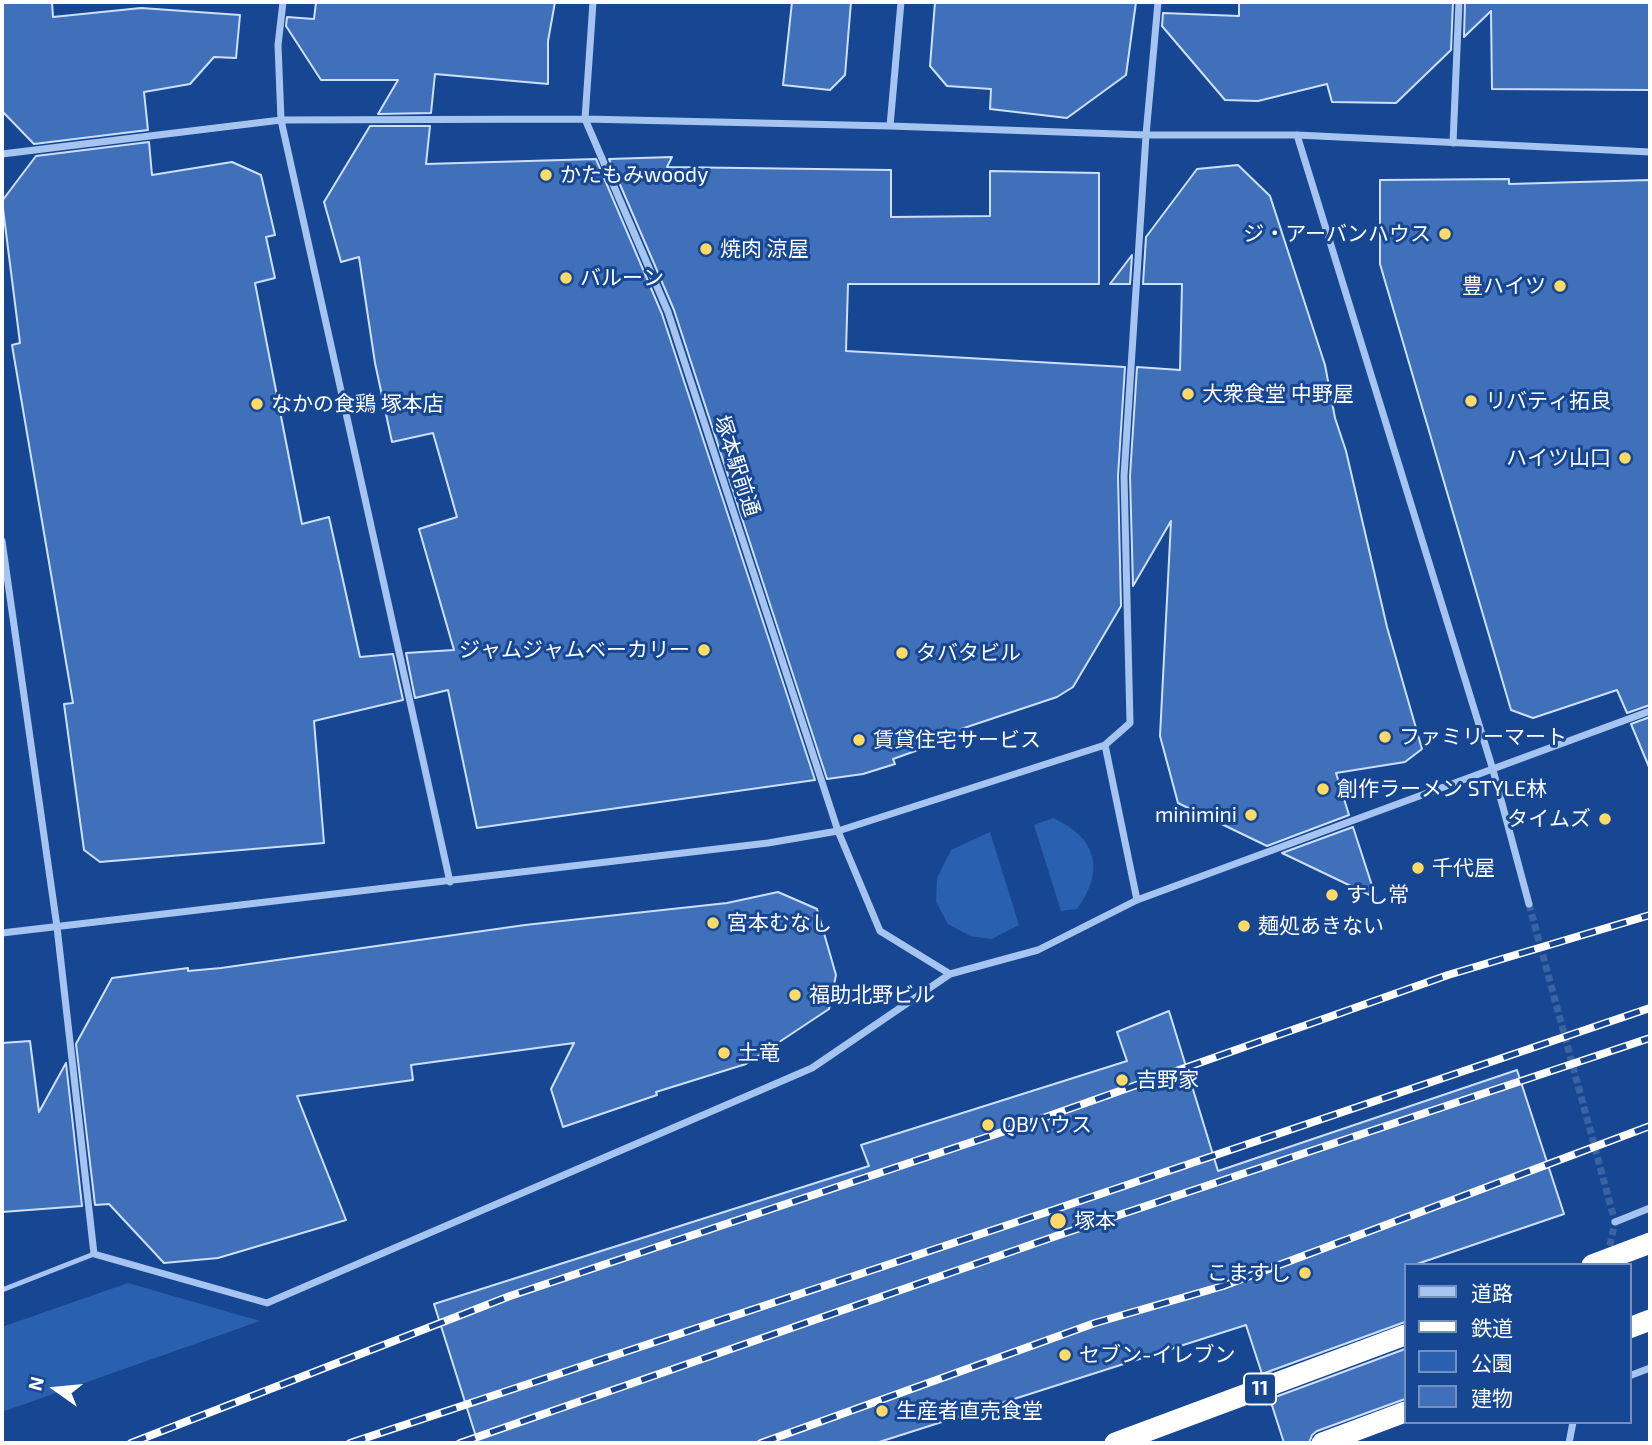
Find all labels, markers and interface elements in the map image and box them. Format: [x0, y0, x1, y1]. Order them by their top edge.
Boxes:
place label: かたもみwoody [560, 162, 708, 188]
marker: かたもみwoody [538, 167, 554, 183]
place label: ジ・アーバンハウス [1243, 221, 1431, 247]
marker: ジ・アーバンハウス [1437, 226, 1453, 242]
place label: 焼肉 涼屋 [720, 236, 809, 262]
marker: 焼肉 涼屋 [698, 241, 714, 257]
place label: バルーン [580, 265, 664, 291]
marker: バルーン [558, 270, 574, 286]
place label: 豊ハイツ [1462, 273, 1546, 299]
marker: 豊ハイツ [1552, 278, 1568, 294]
place label: 大衆食堂 中野屋 [1202, 381, 1354, 407]
marker: 大衆食堂 中野屋 [1180, 386, 1196, 402]
place label: リバティ拓良 [1485, 388, 1611, 414]
place label: なかの食鶏 塚本店 [271, 391, 444, 417]
marker: リバティ拓良 [1463, 393, 1479, 409]
marker: なかの食鶏 塚本店 [249, 396, 265, 412]
street label: 塚本駅前通 [709, 412, 765, 520]
place label: ハイツ山口 [1506, 445, 1611, 471]
marker: ハイツ山口 [1617, 450, 1633, 466]
place label: ジャムジャムベーカリー [459, 637, 690, 663]
place label: タバタビル [916, 640, 1021, 666]
marker: ジャムジャムベーカリー [696, 642, 712, 658]
marker: タバタビル [894, 645, 910, 661]
place label: ファミリーマート [1399, 724, 1567, 750]
place label: 賃貸住宅サービス [873, 727, 1041, 753]
marker: ファミリーマート [1377, 729, 1393, 745]
marker: 賃貸住宅サービス [851, 732, 867, 748]
place label: 創作ラーメン STYLE林 [1337, 776, 1547, 802]
marker: 創作ラーメン STYLE林 [1315, 781, 1331, 797]
place label: minimini [1155, 802, 1237, 828]
place label: タイムズ [1507, 806, 1591, 832]
marker: minimini [1243, 807, 1259, 823]
marker: タイムズ [1597, 811, 1613, 827]
place label: 千代屋 [1432, 855, 1495, 881]
marker: 千代屋 [1410, 860, 1426, 876]
place label: すし常 [1346, 882, 1409, 908]
marker: すし常 [1324, 887, 1340, 903]
place label: 宮本むなし [727, 910, 832, 936]
place label: 麺処あきない [1258, 913, 1384, 939]
marker: 宮本むなし [705, 915, 721, 931]
marker: 麺処あきない [1236, 918, 1252, 934]
place label: 福助北野ビル [809, 982, 935, 1008]
marker: 福助北野ビル [787, 987, 803, 1003]
place label: 土竜 [738, 1040, 780, 1066]
marker: 土竜 [716, 1045, 732, 1061]
place label: 吉野家 [1136, 1067, 1199, 1093]
marker: 吉野家 [1114, 1072, 1130, 1088]
place label: QBハウス [1002, 1112, 1092, 1138]
marker: QBハウス [980, 1117, 996, 1133]
place label: 塚本 [1074, 1208, 1116, 1234]
marker: 塚本 [1048, 1211, 1068, 1231]
place label: こますし [1207, 1260, 1291, 1286]
legend [1404, 1263, 1631, 1424]
marker: こますし [1297, 1265, 1313, 1281]
text: 道路 [1471, 1280, 1513, 1305]
text: 鉄道 [1471, 1315, 1513, 1340]
place label: セブン-イレブン [1079, 1342, 1235, 1368]
marker: セブン-イレブン [1057, 1347, 1073, 1363]
text: 公園 [1471, 1350, 1513, 1375]
north arrow [21, 1354, 91, 1424]
road number: 11 [1244, 1373, 1276, 1404]
text: N [22, 1374, 48, 1393]
text: 建物 [1471, 1385, 1513, 1410]
place label: 生産者直売食堂 [896, 1398, 1043, 1424]
marker: 生産者直売食堂 [874, 1403, 890, 1419]

